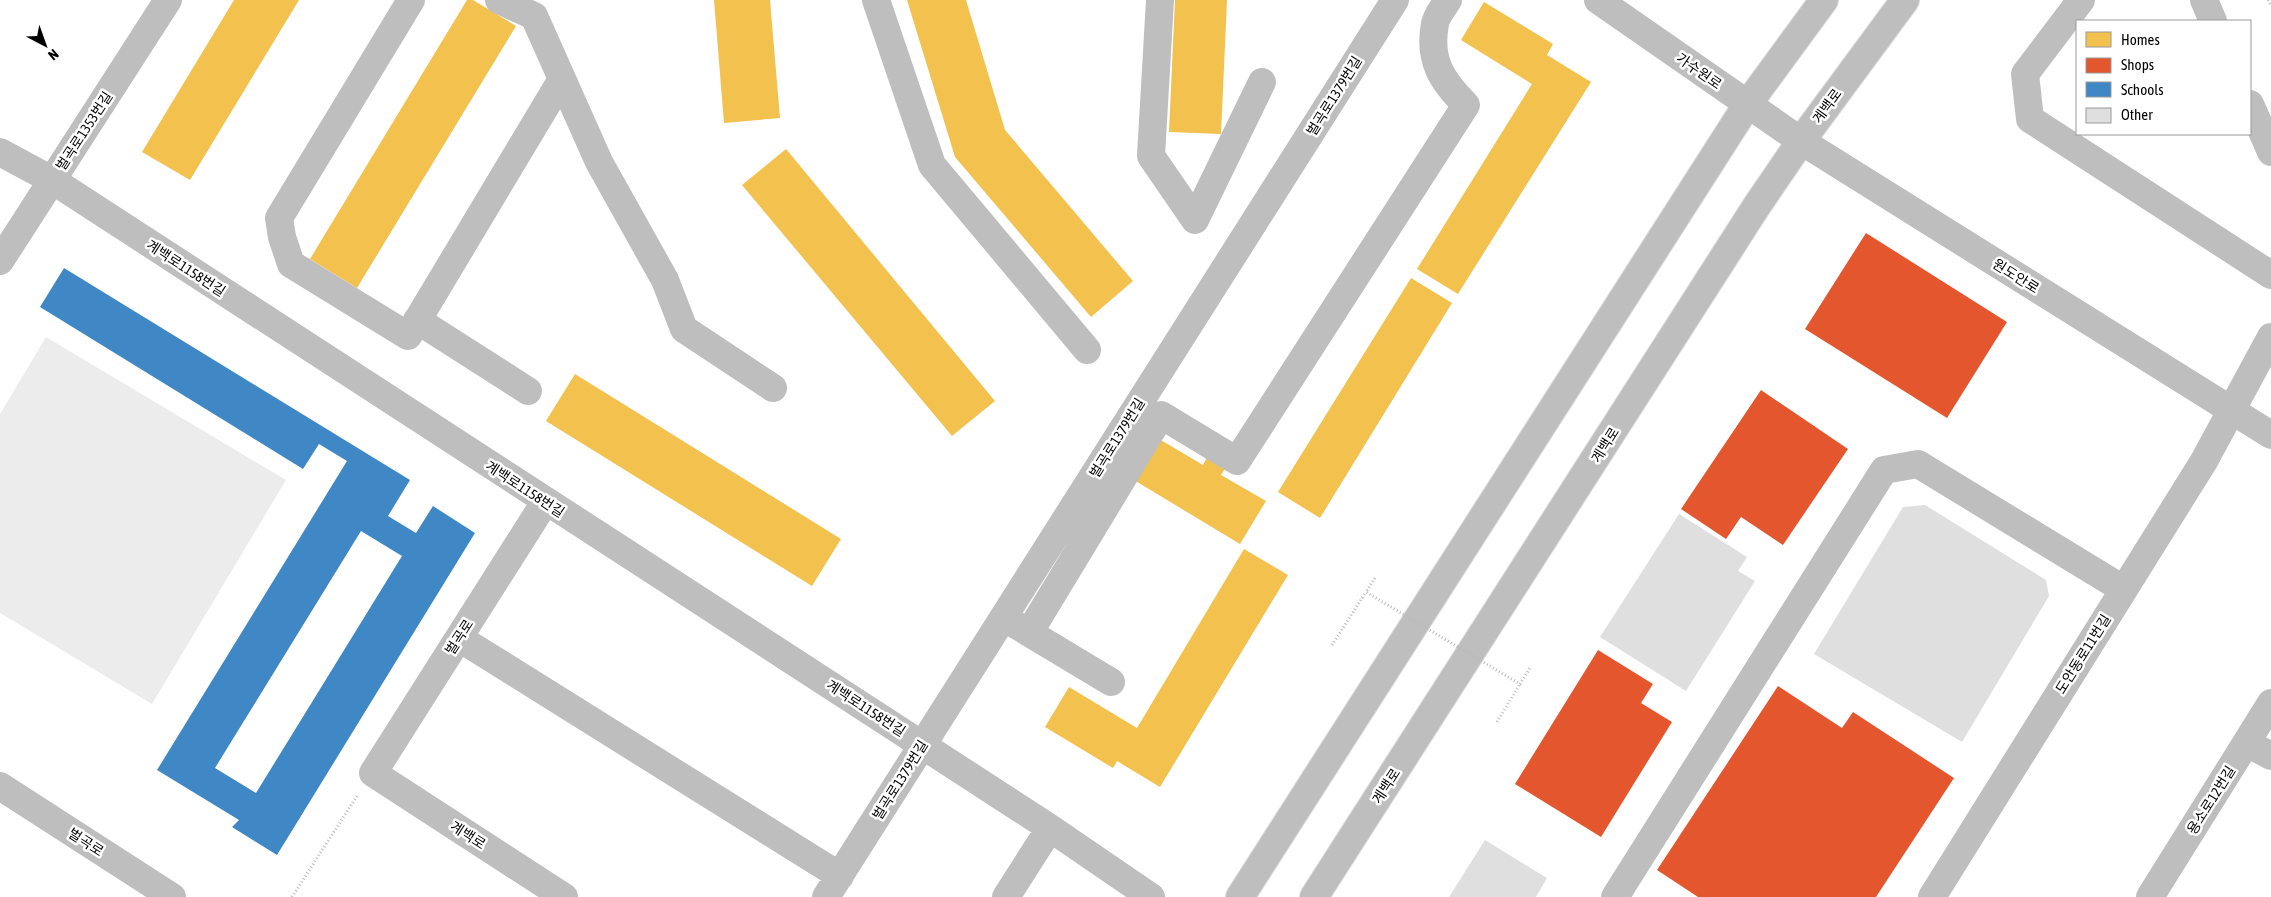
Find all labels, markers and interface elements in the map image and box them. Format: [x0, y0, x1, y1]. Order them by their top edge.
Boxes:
north arrow [20, 20, 70, 70]
legend [2076, 20, 2251, 135]
text: Homes [2121, 31, 2160, 48]
text: N [45, 46, 62, 64]
street label: 가수원로 [1673, 50, 1725, 92]
street label: 벌곡로1379번길 [1303, 53, 1365, 139]
text: Shops [2121, 56, 2154, 73]
text: Schools [2121, 81, 2164, 98]
street label: 계백로 [1809, 86, 1845, 126]
street label: 벌곡로1353번길 [53, 89, 115, 173]
text: Other [2121, 106, 2153, 123]
street label: 계백로1158번길 [144, 237, 228, 299]
street label: 원도안로 [1990, 256, 2042, 296]
street label: 벌곡로1379번길 [1086, 395, 1148, 481]
street label: 계백로 [1588, 424, 1622, 466]
street label: 계백로1158번길 [483, 458, 567, 520]
street label: 도안동로11번길 [2052, 611, 2114, 697]
street label: 벌곡로 [442, 616, 476, 658]
street label: 계백로1158번길 [824, 677, 908, 739]
street label: 벌곡로1379번길 [869, 737, 931, 823]
street label: 용소로12번길 [2184, 763, 2238, 837]
street label: 계백로 [1369, 765, 1403, 807]
street label: 계백로 [447, 818, 489, 852]
street label: 벌곡로 [65, 825, 107, 859]

